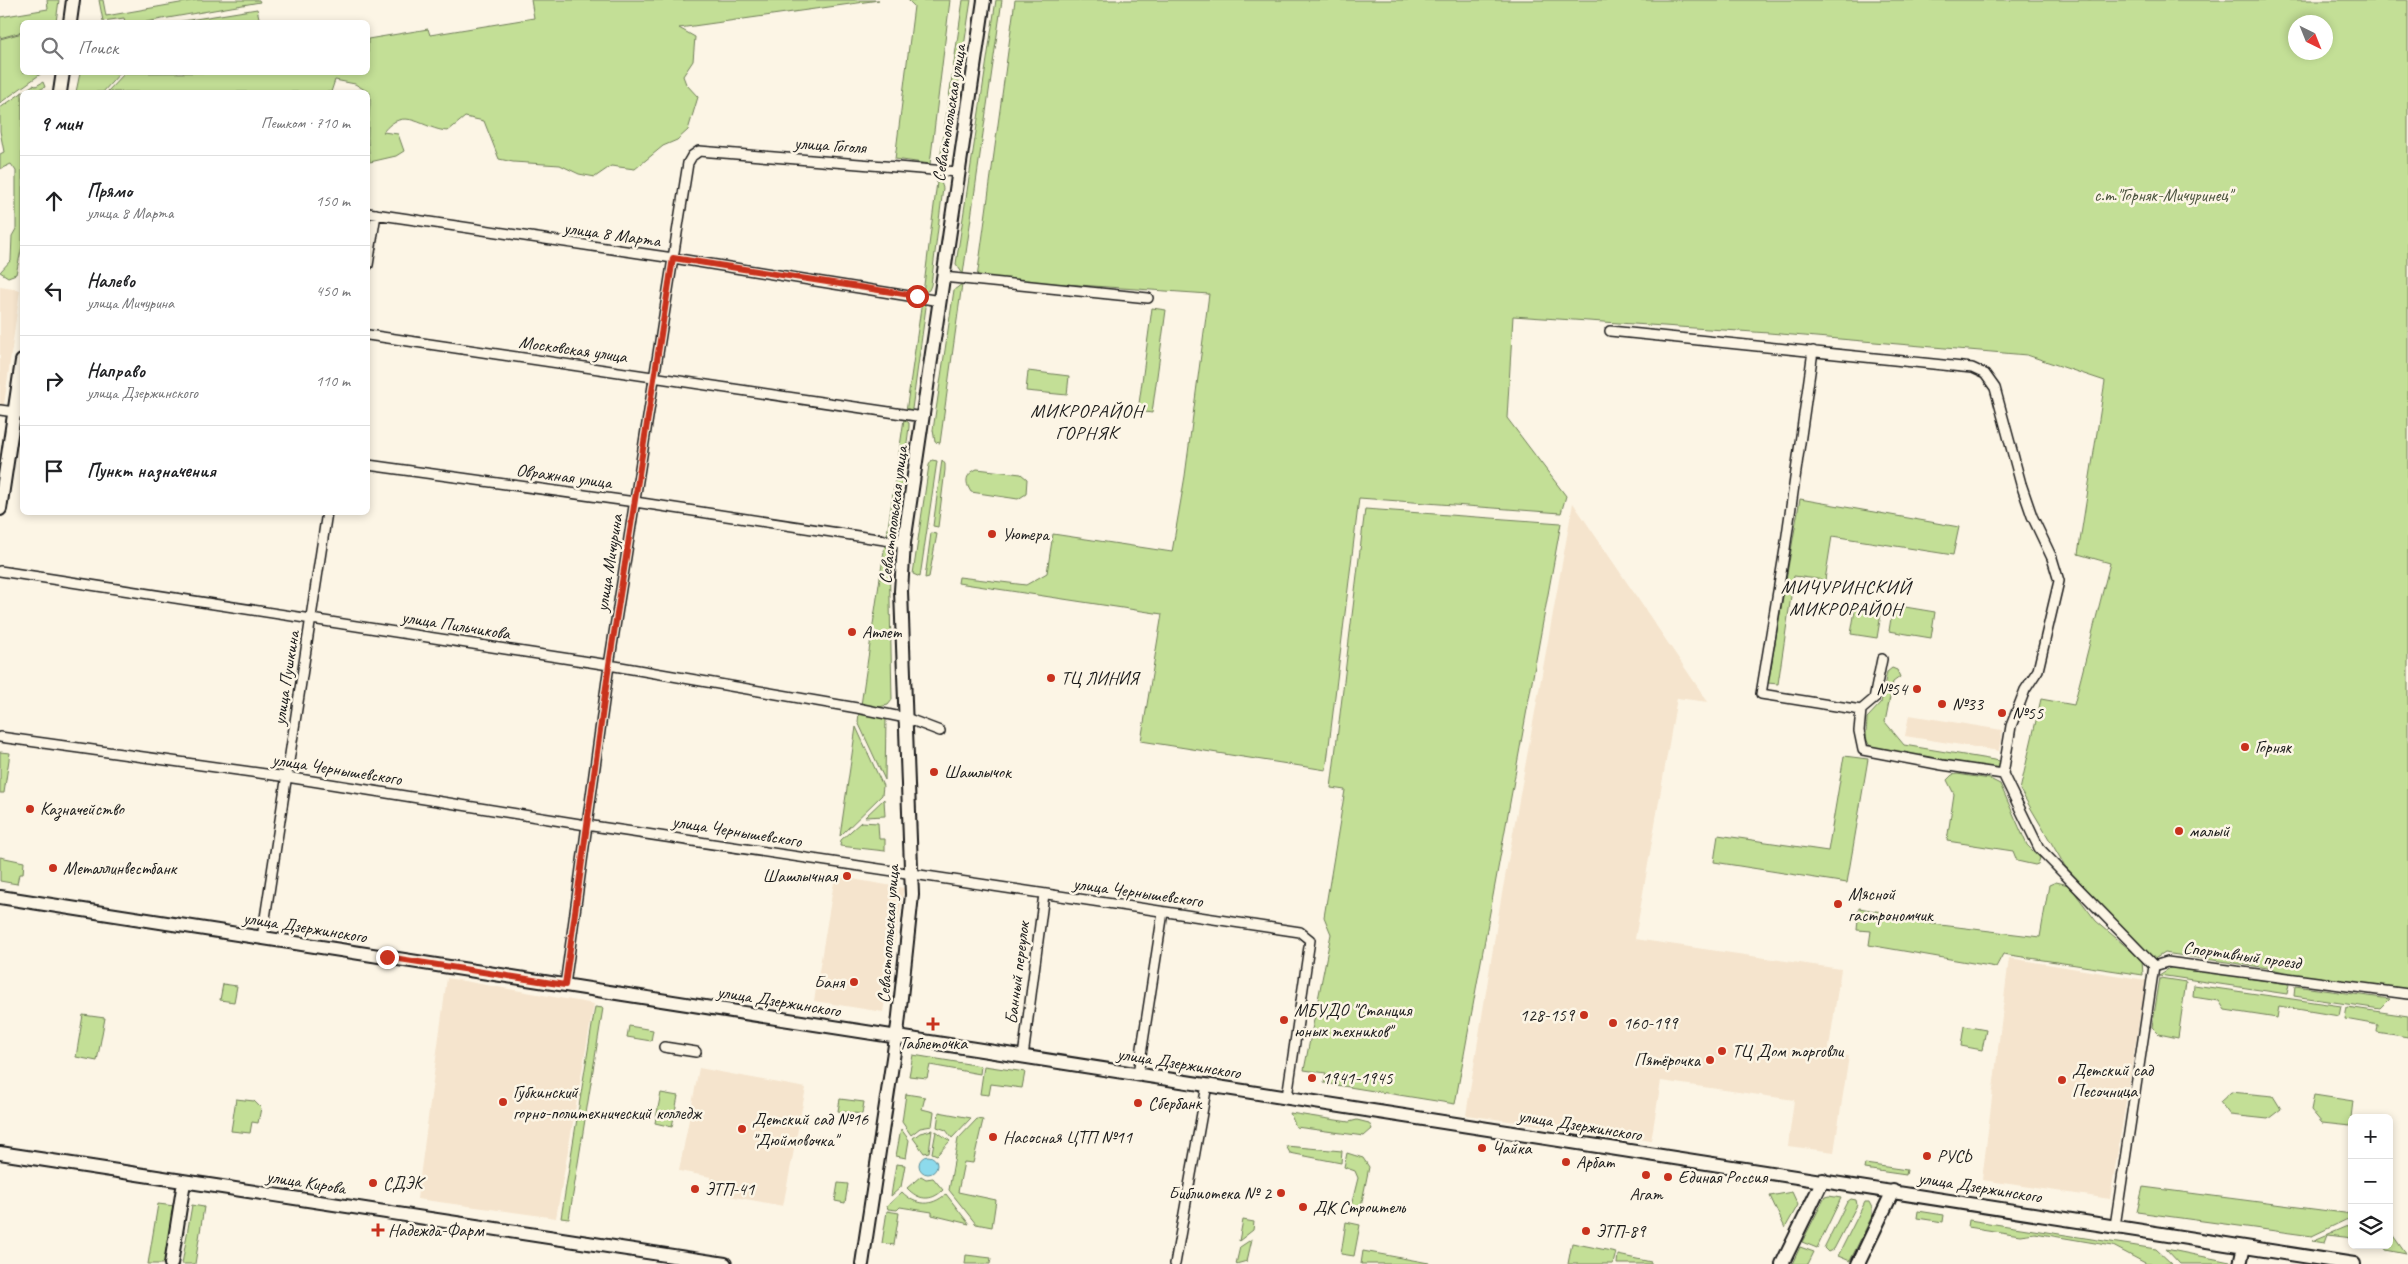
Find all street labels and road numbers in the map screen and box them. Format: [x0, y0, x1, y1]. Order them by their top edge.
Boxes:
street label: Севастопольская улица [927, 41, 971, 183]
street label: улица Гоголя [792, 131, 868, 159]
street label: улица 8 Марта [561, 216, 663, 252]
street label: Московская улица [517, 331, 630, 368]
street label: Севастопольская улица [874, 443, 913, 585]
street label: Овражная улица [515, 458, 615, 494]
street label: улица Мичурина [590, 512, 628, 614]
street label: улица Пильчикова [399, 605, 513, 645]
street label: улица Пушкина [268, 628, 305, 728]
street label: улица Чернышевского [270, 748, 405, 790]
street label: улица Чернышевского [670, 810, 805, 852]
street label: Севастопольская улица [872, 862, 904, 1004]
street label: улица Чернышевского [1071, 872, 1206, 912]
street label: улица Дзержинского [241, 906, 370, 948]
street label: Банный переулок [1000, 918, 1034, 1025]
street label: Спортивный проезд [2182, 936, 2304, 974]
street label: улица Дзержинского [715, 980, 844, 1022]
street label: улица Дзержинского [1115, 1042, 1244, 1084]
street label: улица Дзержинского [1516, 1104, 1645, 1146]
street label: улица Кирова [264, 1165, 349, 1199]
street label: улица Дзержинского [1916, 1166, 2045, 1208]

